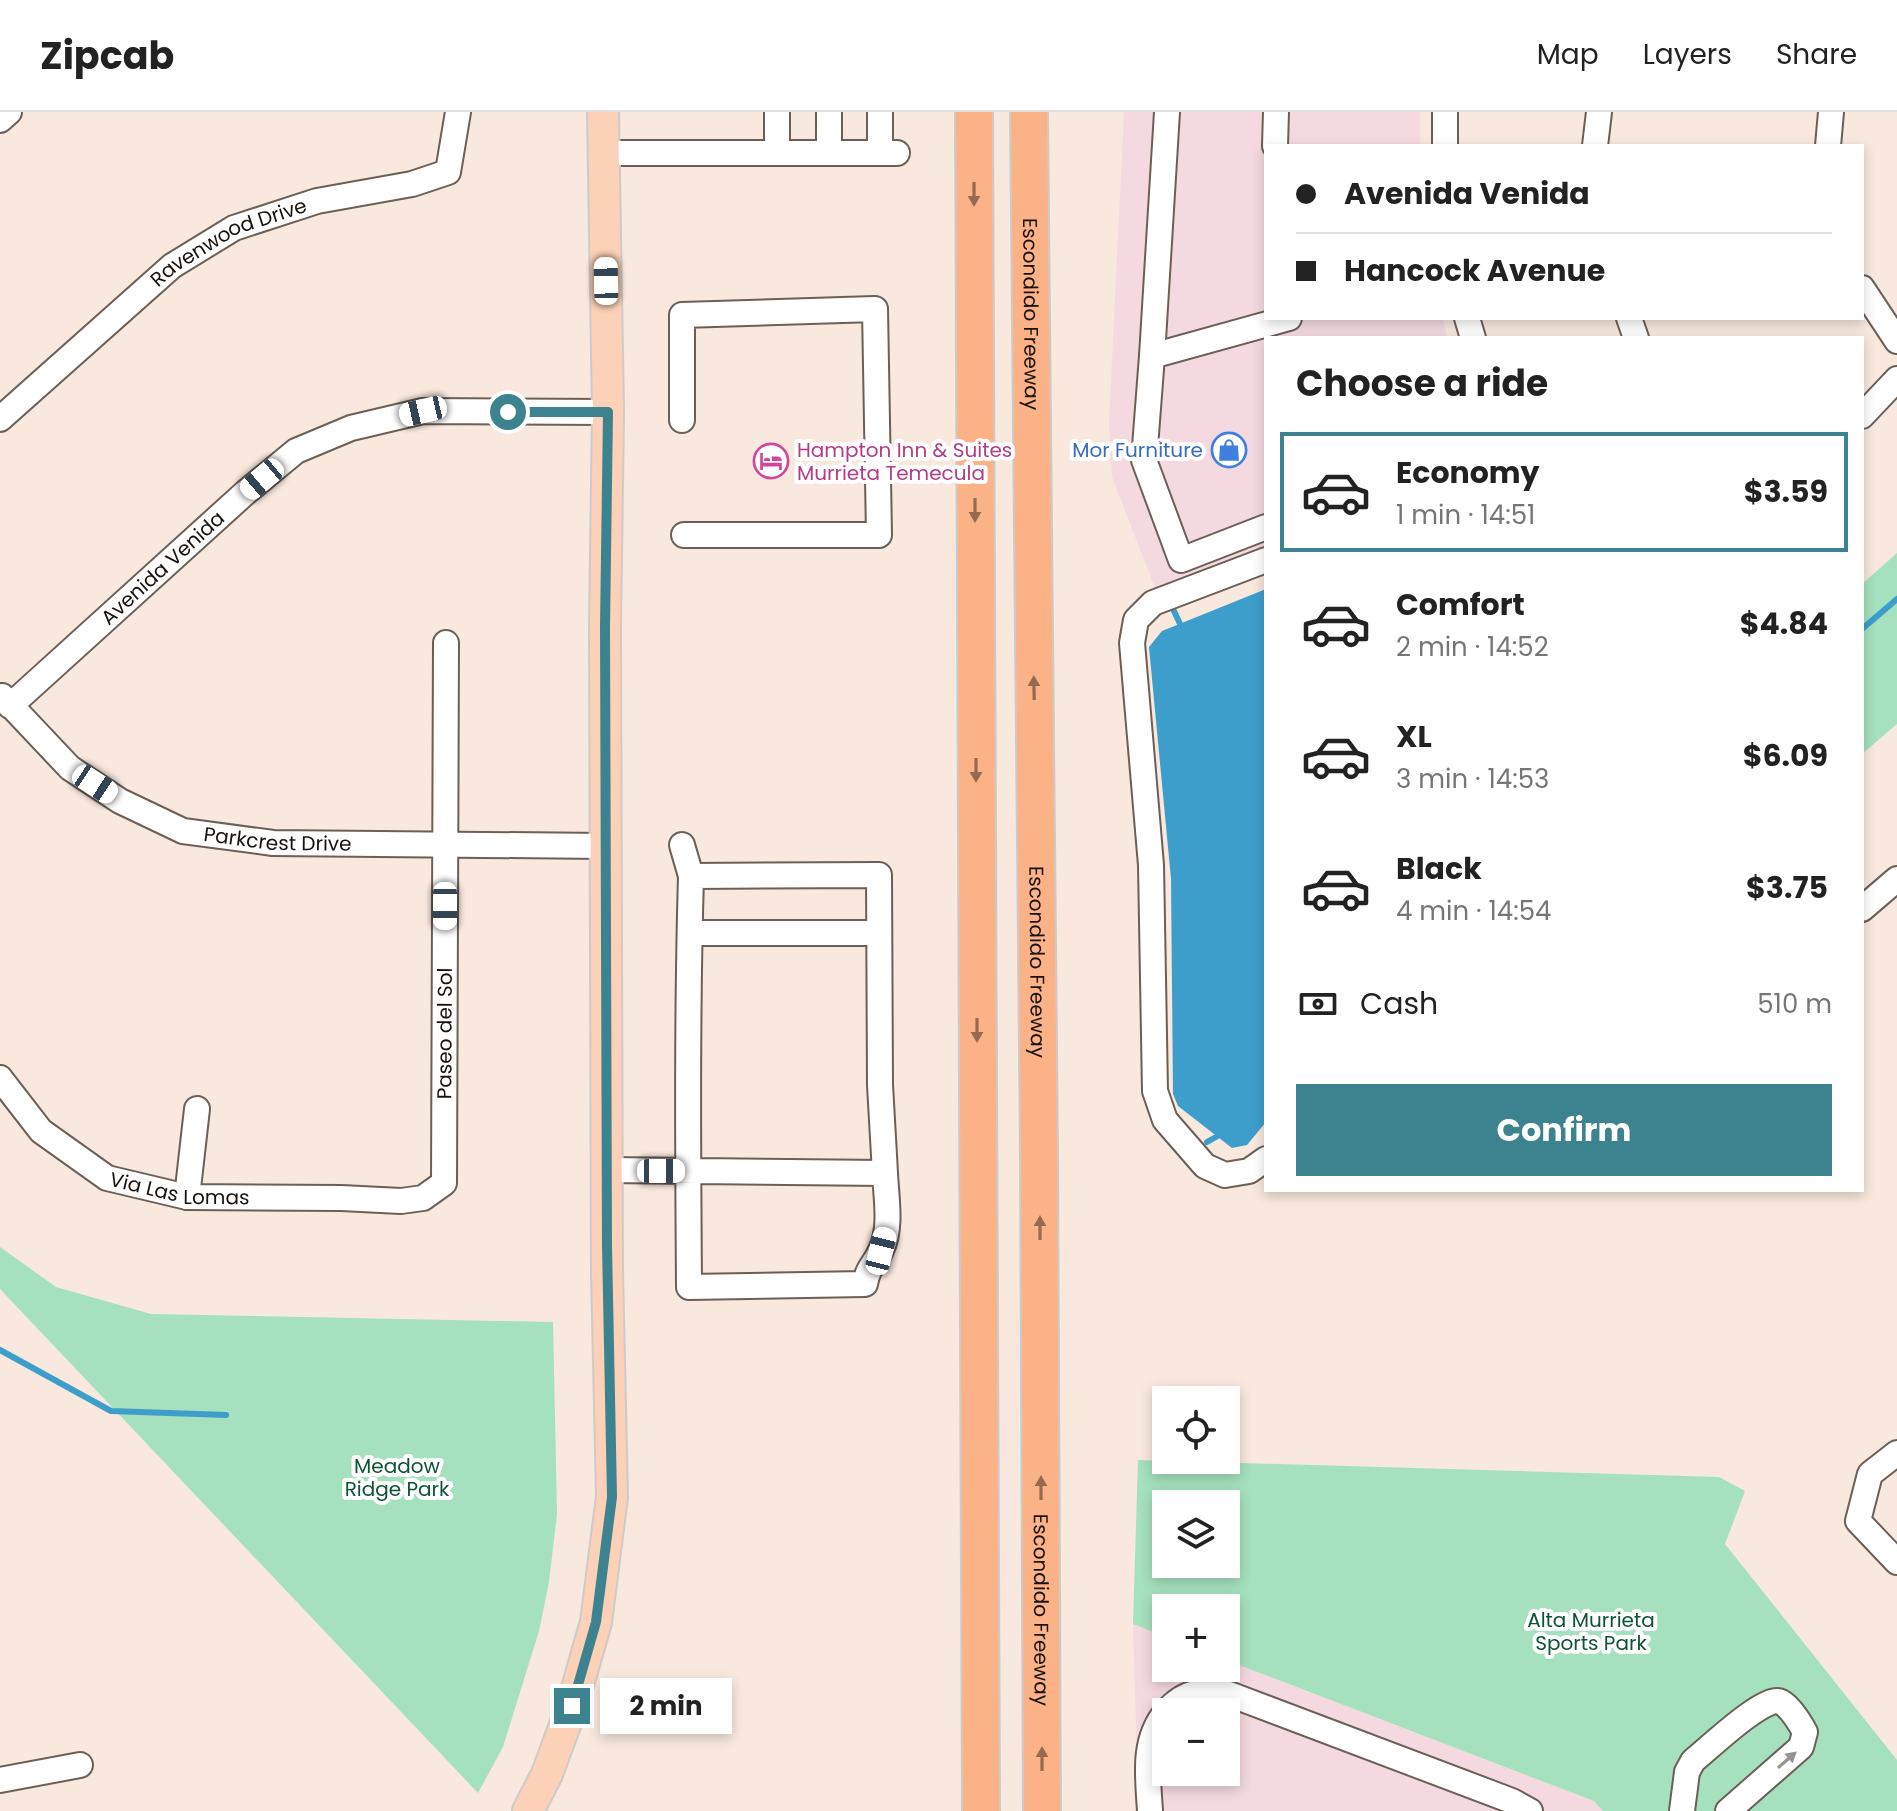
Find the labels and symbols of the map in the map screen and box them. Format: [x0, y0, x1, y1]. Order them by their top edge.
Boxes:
one-way arrow [968, 182, 980, 207]
street label: Ravenwood Drive [144, 191, 310, 293]
street label: Escondido Freeway [1016, 218, 1046, 410]
car [594, 257, 618, 305]
car [397, 394, 449, 428]
route start [490, 394, 526, 430]
shop icon: Mor Furniture [1210, 431, 1248, 469]
place label: Hampton Inn & Suites Murrieta Temecula [797, 436, 1012, 487]
place label: Mor Furniture [1072, 436, 1203, 464]
hotel icon: Hampton Inn & Suites Murrieta Temecula [752, 442, 790, 480]
car [236, 454, 288, 504]
one-way arrow [969, 498, 981, 523]
street label: Avenida Venida [95, 504, 231, 631]
one-way arrow [1028, 675, 1040, 700]
one-way arrow [970, 758, 982, 783]
car [68, 761, 122, 807]
street label: Parkcrest Drive [202, 820, 352, 858]
street label: Escondido Freeway [1022, 866, 1052, 1058]
car [433, 882, 457, 930]
street label: Paseo del Sol [430, 967, 459, 1099]
one-way arrow [971, 1018, 983, 1043]
car [637, 1159, 685, 1183]
street label: Via Las Lomas [107, 1165, 250, 1211]
one-way arrow [1034, 1215, 1046, 1240]
car [864, 1225, 898, 1277]
park label: Meadow Ridge Park [345, 1452, 450, 1503]
one-way arrow [1035, 1475, 1047, 1500]
street label: Escondido Freeway [1027, 1514, 1056, 1706]
park label: Alta Murrieta Sports Park [1527, 1606, 1655, 1657]
callout: 2 min [600, 1678, 732, 1734]
route end [554, 1688, 590, 1724]
one-way arrow [1036, 1746, 1048, 1771]
one-way arrow [1776, 1752, 1796, 1769]

